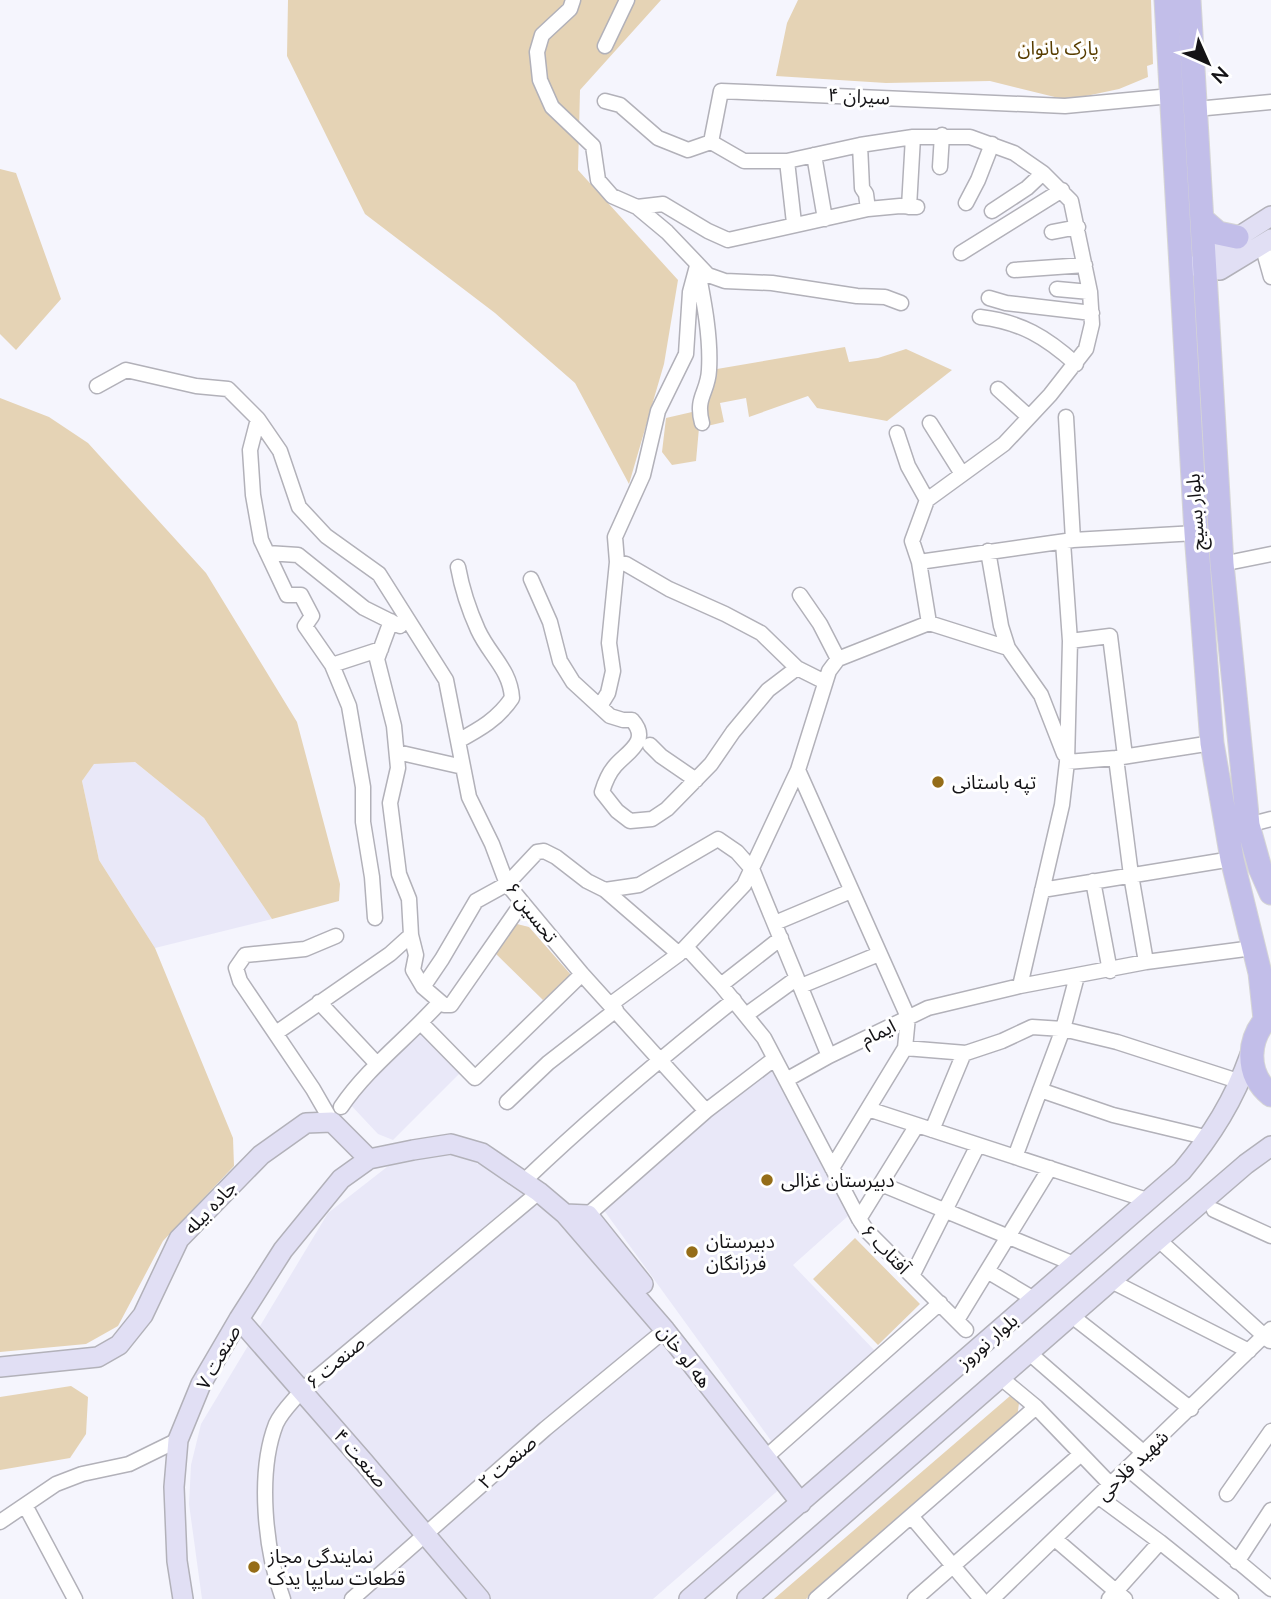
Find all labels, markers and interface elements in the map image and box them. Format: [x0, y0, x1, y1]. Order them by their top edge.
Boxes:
north arrow [1173, 28, 1243, 98]
park label: پارک بانوان [1017, 36, 1099, 61]
text: N [1207, 62, 1234, 89]
street label: سیران ۴ [827, 82, 891, 110]
street label: بلوار بسیج [1180, 473, 1213, 551]
place label: تپه باستانی [952, 770, 1036, 795]
marker: تپه باستانی [930, 774, 946, 790]
street label: تحسین ۶ [501, 877, 563, 947]
street label: ایمام [857, 1013, 901, 1053]
place label: دبیرستان غزالی [781, 1168, 895, 1192]
marker: دبیرستان غزالی [759, 1172, 775, 1188]
street label: جاده بیله [179, 1175, 241, 1238]
street label: آفتاب ۶ [857, 1219, 917, 1280]
place label: دبیرستان فرزانگان [706, 1229, 775, 1275]
marker: دبیرستان فرزانگان [684, 1244, 700, 1260]
street label: بلوار نوروز [951, 1308, 1022, 1375]
street label: هه لو خان [653, 1320, 717, 1392]
street label: صنعت ۷ [191, 1321, 245, 1393]
street label: صنعت ۶ [300, 1330, 369, 1393]
street label: صنعت ۴ [330, 1424, 393, 1492]
street label: شهید فلاحی [1091, 1425, 1173, 1505]
street label: صنعت ۲ [473, 1430, 541, 1493]
place label: نمایندگی مجاز قطعات سایپا یدک [267, 1544, 405, 1591]
marker: نمایندگی مجاز قطعات سایپا یدک [246, 1559, 262, 1575]

